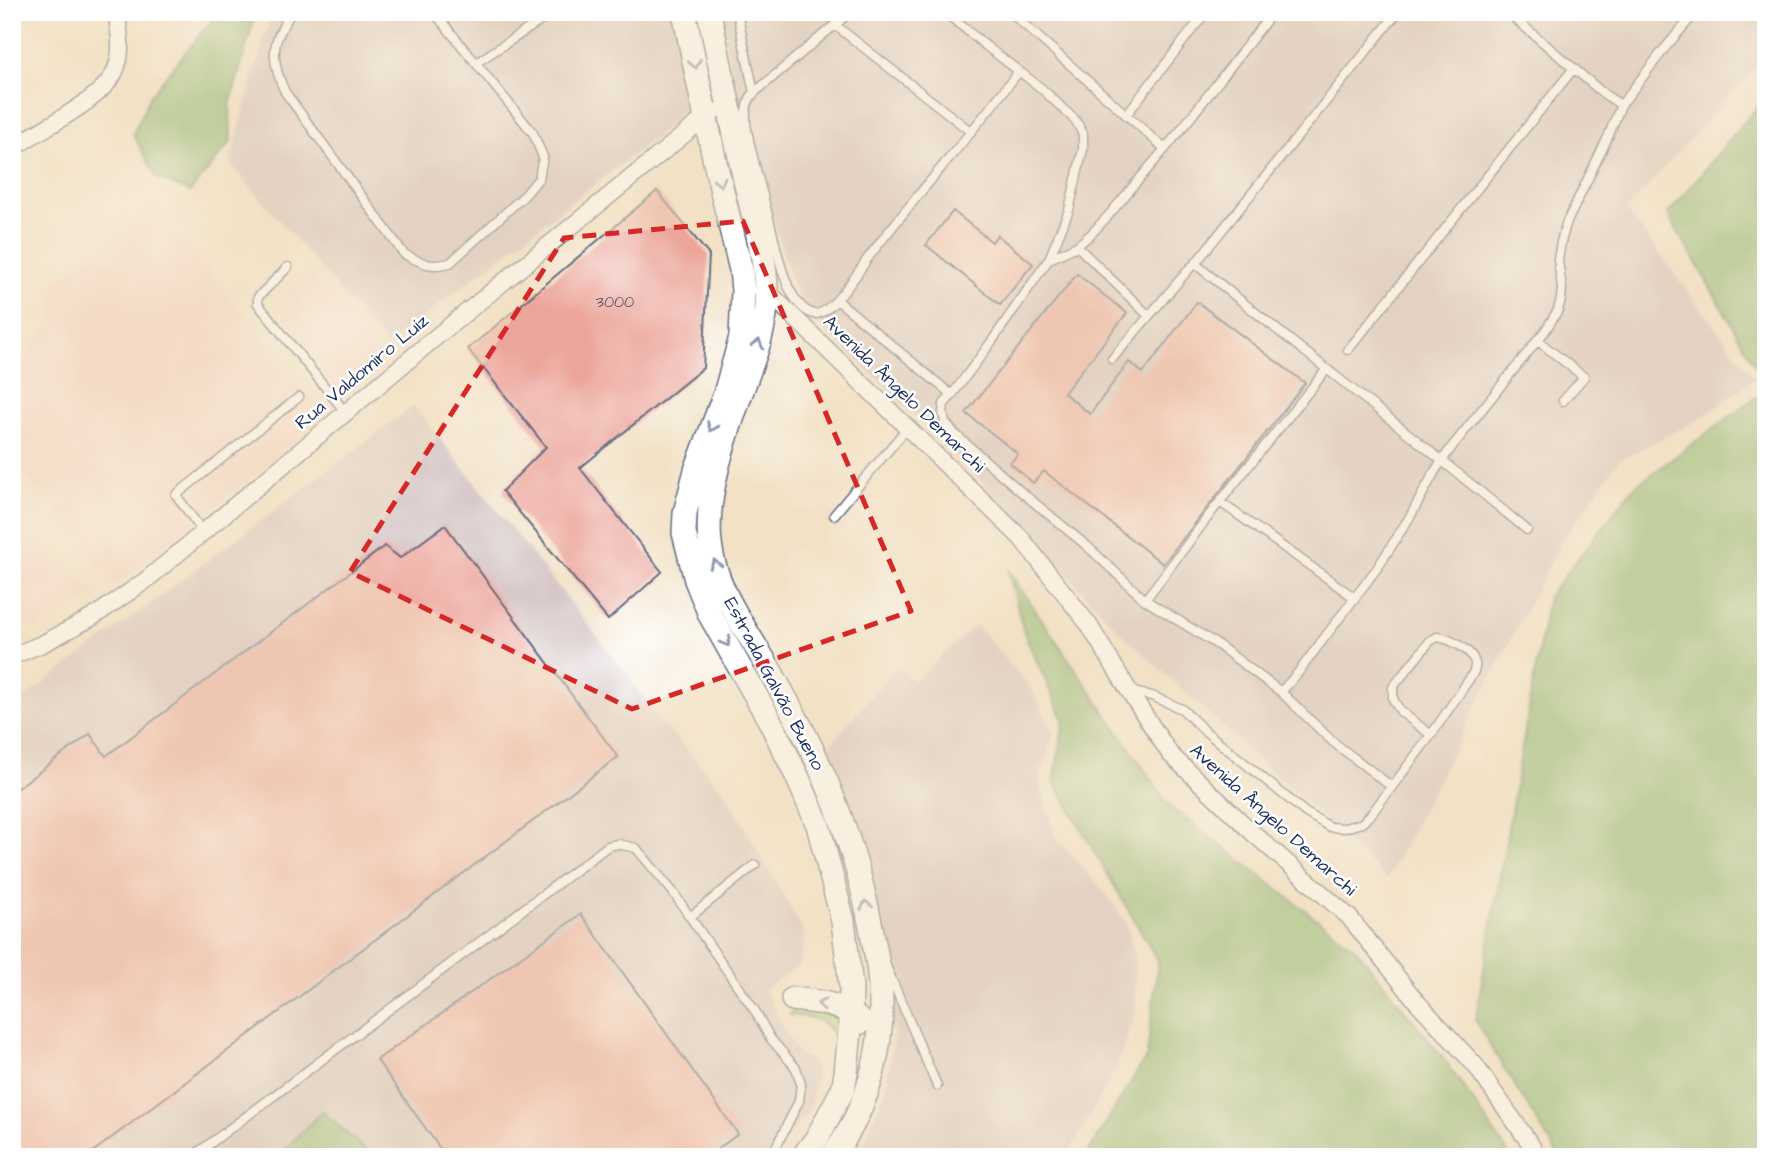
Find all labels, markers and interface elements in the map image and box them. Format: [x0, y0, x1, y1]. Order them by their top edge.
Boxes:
one-way arrow [687, 58, 702, 70]
one-way arrow [712, 176, 726, 188]
house number: 3000 [596, 291, 634, 313]
street label: Rua Valdomiro Luíz [289, 308, 435, 436]
street label: Avenida Ângelo Demarchi [816, 309, 991, 480]
one-way arrow [749, 339, 764, 351]
one-way arrow [706, 421, 720, 433]
one-way arrow [709, 558, 723, 570]
street label: Estrada Galvão Bueno [717, 593, 831, 776]
one-way arrow [718, 635, 731, 647]
street label: Avenida Ângelo Demarchi [1183, 738, 1363, 903]
one-way arrow [860, 899, 874, 911]
one-way arrow [816, 997, 828, 1012]

